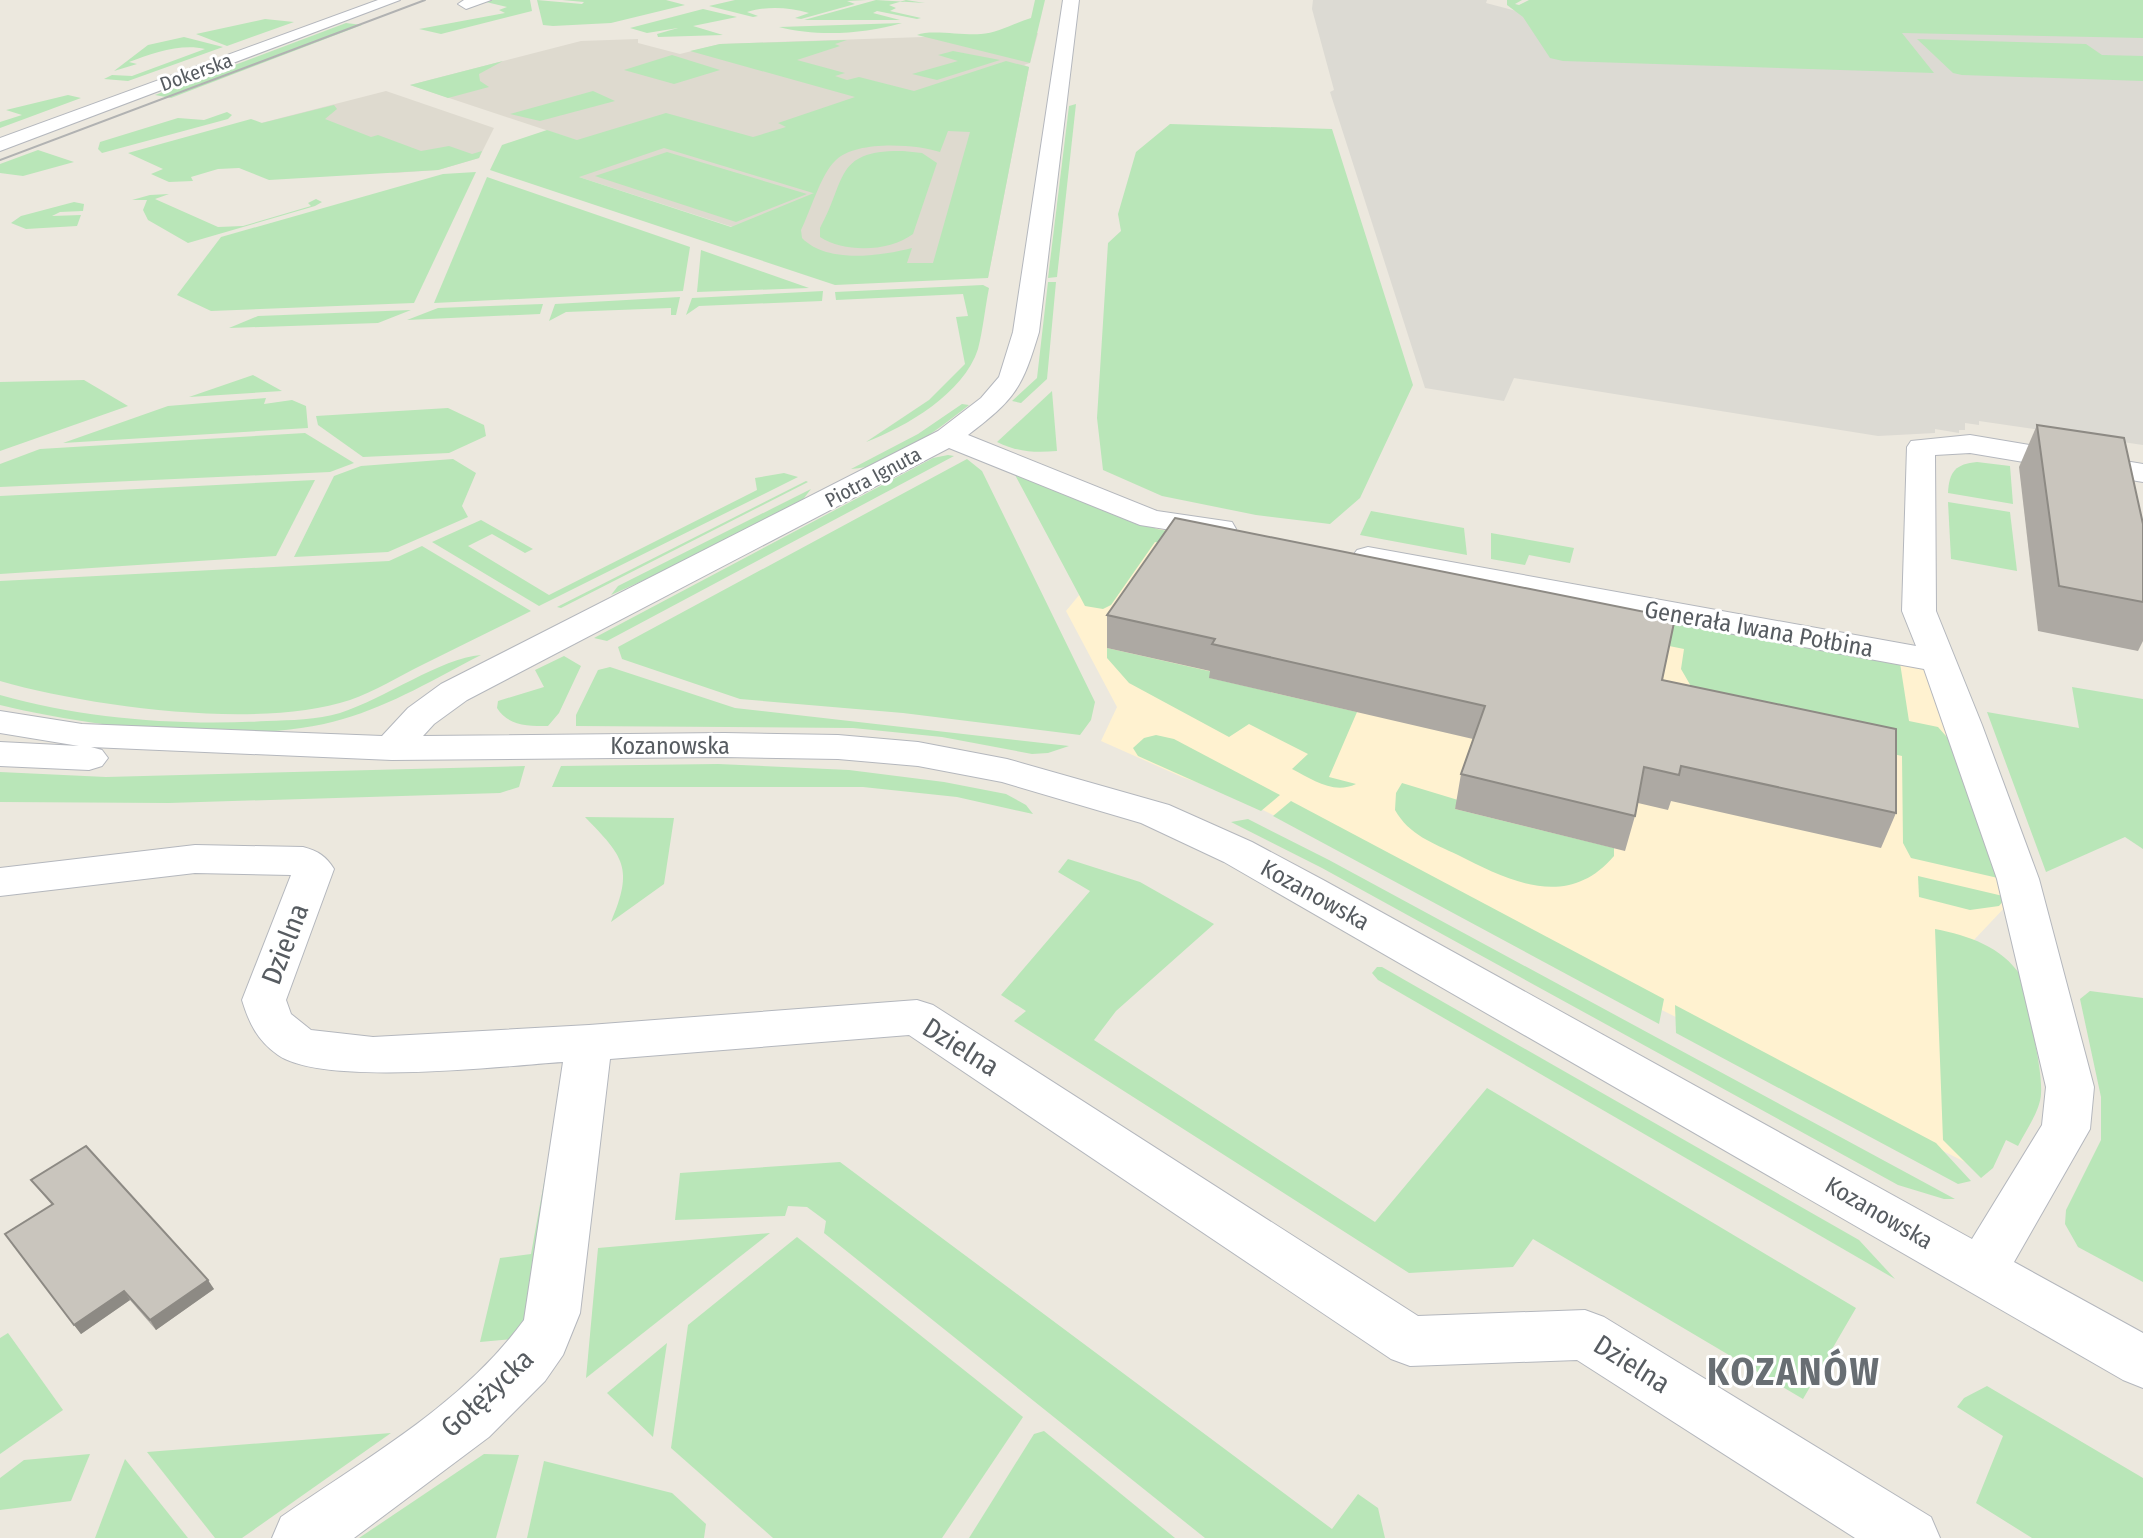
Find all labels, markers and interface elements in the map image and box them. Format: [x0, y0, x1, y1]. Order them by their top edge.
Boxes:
street label: Dokerska [157, 48, 235, 96]
street label: Piotra Ignuta [821, 442, 925, 512]
street label: Generała Iwana Połbina [1643, 595, 1875, 663]
street label: Kozanowska [610, 732, 730, 760]
street label: Kozanowska [1256, 854, 1374, 936]
street label: Dzielna [255, 899, 315, 989]
street label: Dzielna [917, 1011, 1005, 1083]
street label: Kozanowska [1820, 1171, 1938, 1255]
street label: Dzielna [1588, 1328, 1676, 1400]
street label: Gołężycka [434, 1342, 540, 1444]
district label: KOZANÓW [1707, 1348, 1881, 1395]

